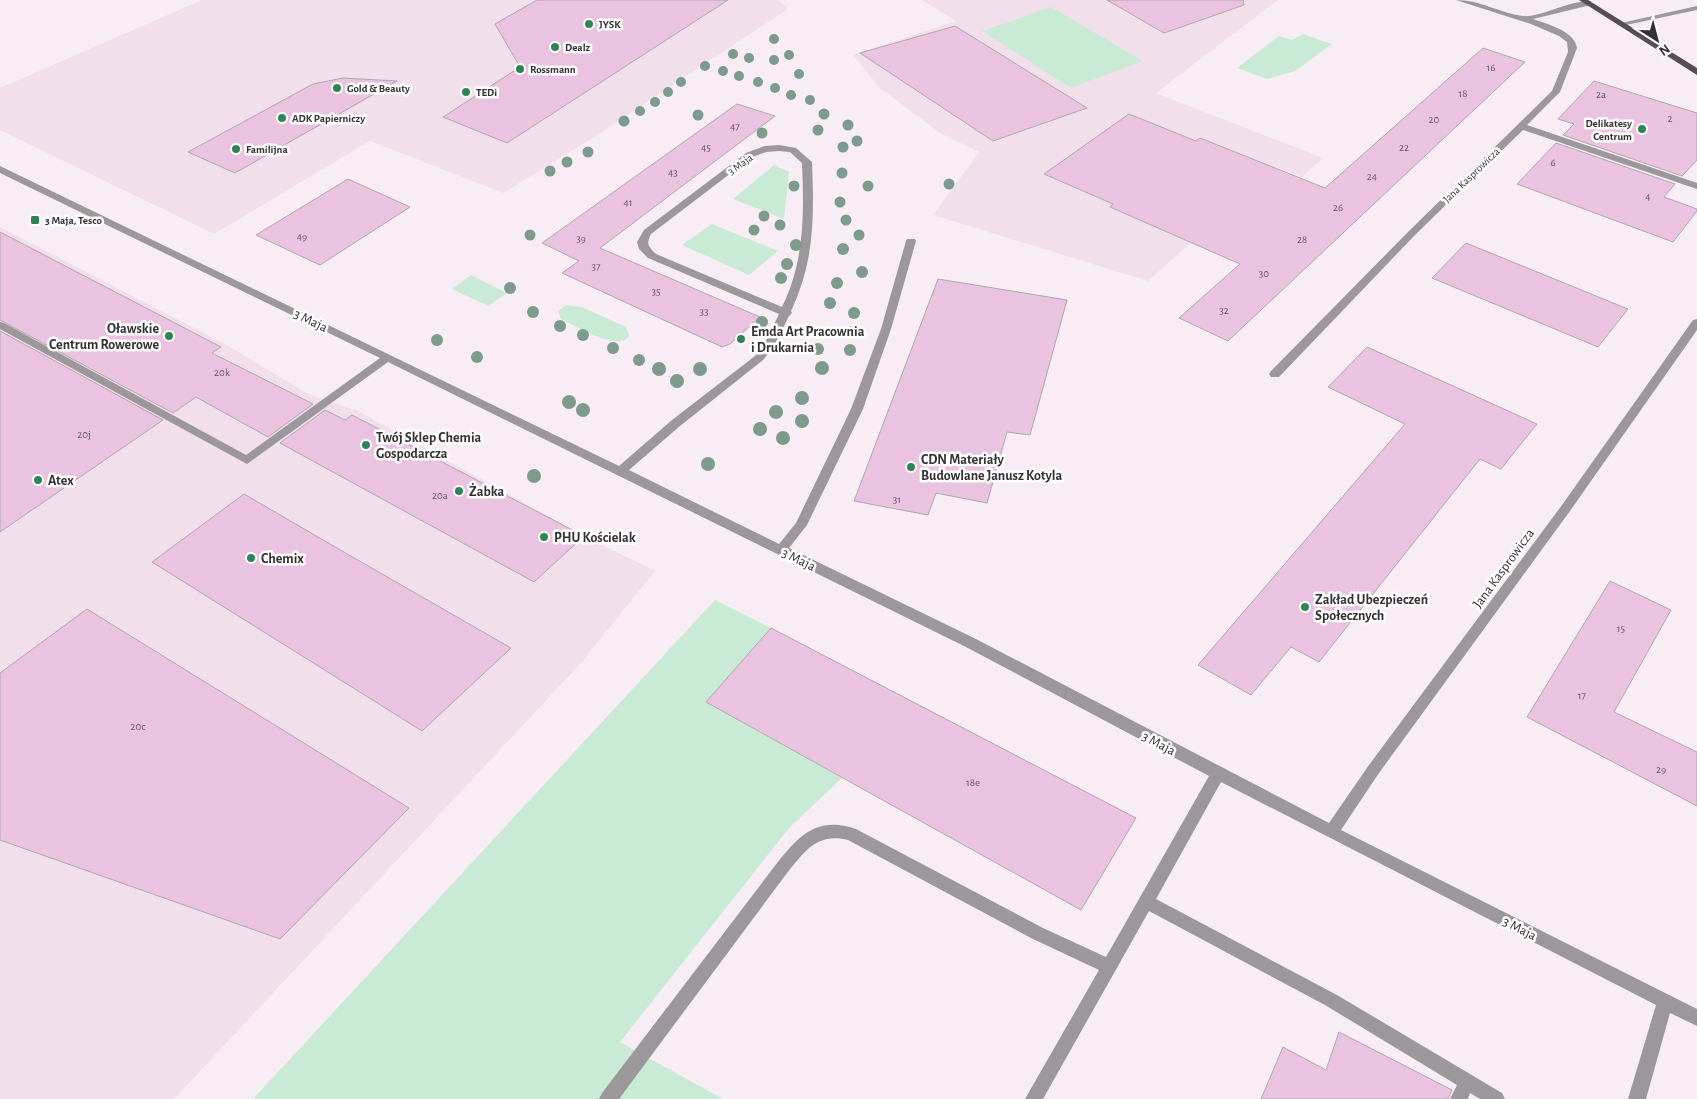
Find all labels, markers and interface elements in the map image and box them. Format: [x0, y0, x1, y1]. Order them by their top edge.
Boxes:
north arrow [1632, 15, 1682, 65]
marker: JYSK [583, 18, 595, 30]
place label: JYSK [599, 19, 621, 30]
marker: Dealz [549, 41, 561, 53]
text: N [1656, 41, 1672, 58]
place label: Dealz [565, 42, 591, 53]
house number: 16 [1487, 62, 1495, 73]
marker: Rossmann [514, 63, 526, 75]
place label: Rossmann [530, 64, 576, 75]
marker: Gold & Beauty [331, 82, 343, 94]
place label: Gold & Beauty [347, 83, 410, 94]
marker: TEDi [460, 86, 472, 98]
place label: TEDi [476, 87, 497, 98]
house number: 18 [1459, 88, 1468, 99]
house number: 2a [1596, 89, 1606, 100]
marker: ADK Papierniczy [276, 112, 288, 124]
place label: ADK Papierniczy [292, 113, 365, 124]
house number: 2 [1667, 113, 1673, 124]
house number: 20 [1429, 114, 1440, 125]
place label: Delikatesy Centrum [1585, 118, 1632, 142]
house number: 47 [730, 121, 740, 132]
marker: Delikatesy Centrum [1636, 123, 1648, 135]
house number: 45 [701, 142, 711, 153]
house number: 22 [1399, 142, 1409, 153]
marker: Familijna [230, 143, 242, 155]
place label: Familijna [246, 144, 288, 155]
street label: Jana Kasprowicza [1441, 146, 1502, 205]
street label: 3 Maja [726, 152, 755, 177]
house number: 6 [1550, 157, 1556, 168]
house number: 43 [668, 167, 678, 178]
house number: 24 [1367, 171, 1377, 182]
house number: 4 [1645, 191, 1651, 202]
house number: 41 [623, 197, 633, 208]
house number: 26 [1333, 202, 1343, 213]
marker: 3 Maja, Tesco [29, 214, 41, 226]
place label: 3 Maja, Tesco [45, 215, 102, 226]
house number: 49 [297, 231, 307, 242]
house number: 39 [576, 233, 586, 244]
house number: 28 [1297, 234, 1307, 245]
house number: 37 [591, 261, 601, 272]
house number: 30 [1259, 268, 1269, 279]
house number: 35 [651, 286, 661, 297]
house number: 32 [1219, 305, 1229, 316]
house number: 33 [699, 306, 709, 317]
street label: 3 Maja [291, 307, 330, 335]
place label: Oławskie Centrum Rowerowe [49, 322, 159, 352]
place label: Emda Art Pracownia i Drukarnia [751, 325, 865, 355]
marker: Oławskie Centrum Rowerowe [163, 330, 175, 342]
marker: Emda Art Pracownia i Drukarnia [735, 333, 747, 345]
house number: 20k [214, 367, 230, 378]
house number: 20j [77, 429, 91, 440]
place label: Twój Sklep Chemia Gospodarcza [376, 431, 482, 461]
marker: Twój Sklep Chemia Gospodarcza [360, 439, 372, 451]
place label: CDN Materiały Budowlane Janusz Kotyla [921, 453, 1062, 483]
marker: CDN Materiały Budowlane Janusz Kotyla [905, 461, 917, 473]
marker: Atex [32, 474, 44, 486]
place label: Atex [48, 474, 74, 488]
place label: Żabka [469, 483, 504, 499]
marker: Żabka [453, 485, 465, 497]
house number: 20a [432, 490, 448, 501]
house number: 31 [893, 494, 901, 505]
street label: Jana Kasprowicza [1470, 526, 1537, 611]
marker: PHU Kościelak [538, 531, 550, 543]
place label: PHU Kościelak [554, 531, 636, 545]
street label: 3 Maja [779, 546, 818, 574]
marker: Chemix [245, 552, 257, 564]
place label: Chemix [261, 552, 304, 566]
place label: Zakład Ubezpieczeń Społecznych [1315, 593, 1428, 623]
marker: Zakład Ubezpieczeń Społecznych [1299, 601, 1311, 613]
house number: 15 [1617, 623, 1626, 634]
house number: 17 [1578, 690, 1587, 701]
house number: 20c [130, 721, 146, 732]
street label: 3 Maja [1140, 729, 1178, 759]
house number: 29 [1656, 764, 1666, 775]
house number: 18e [966, 777, 980, 788]
street label: 3 Maja [1500, 915, 1539, 943]

